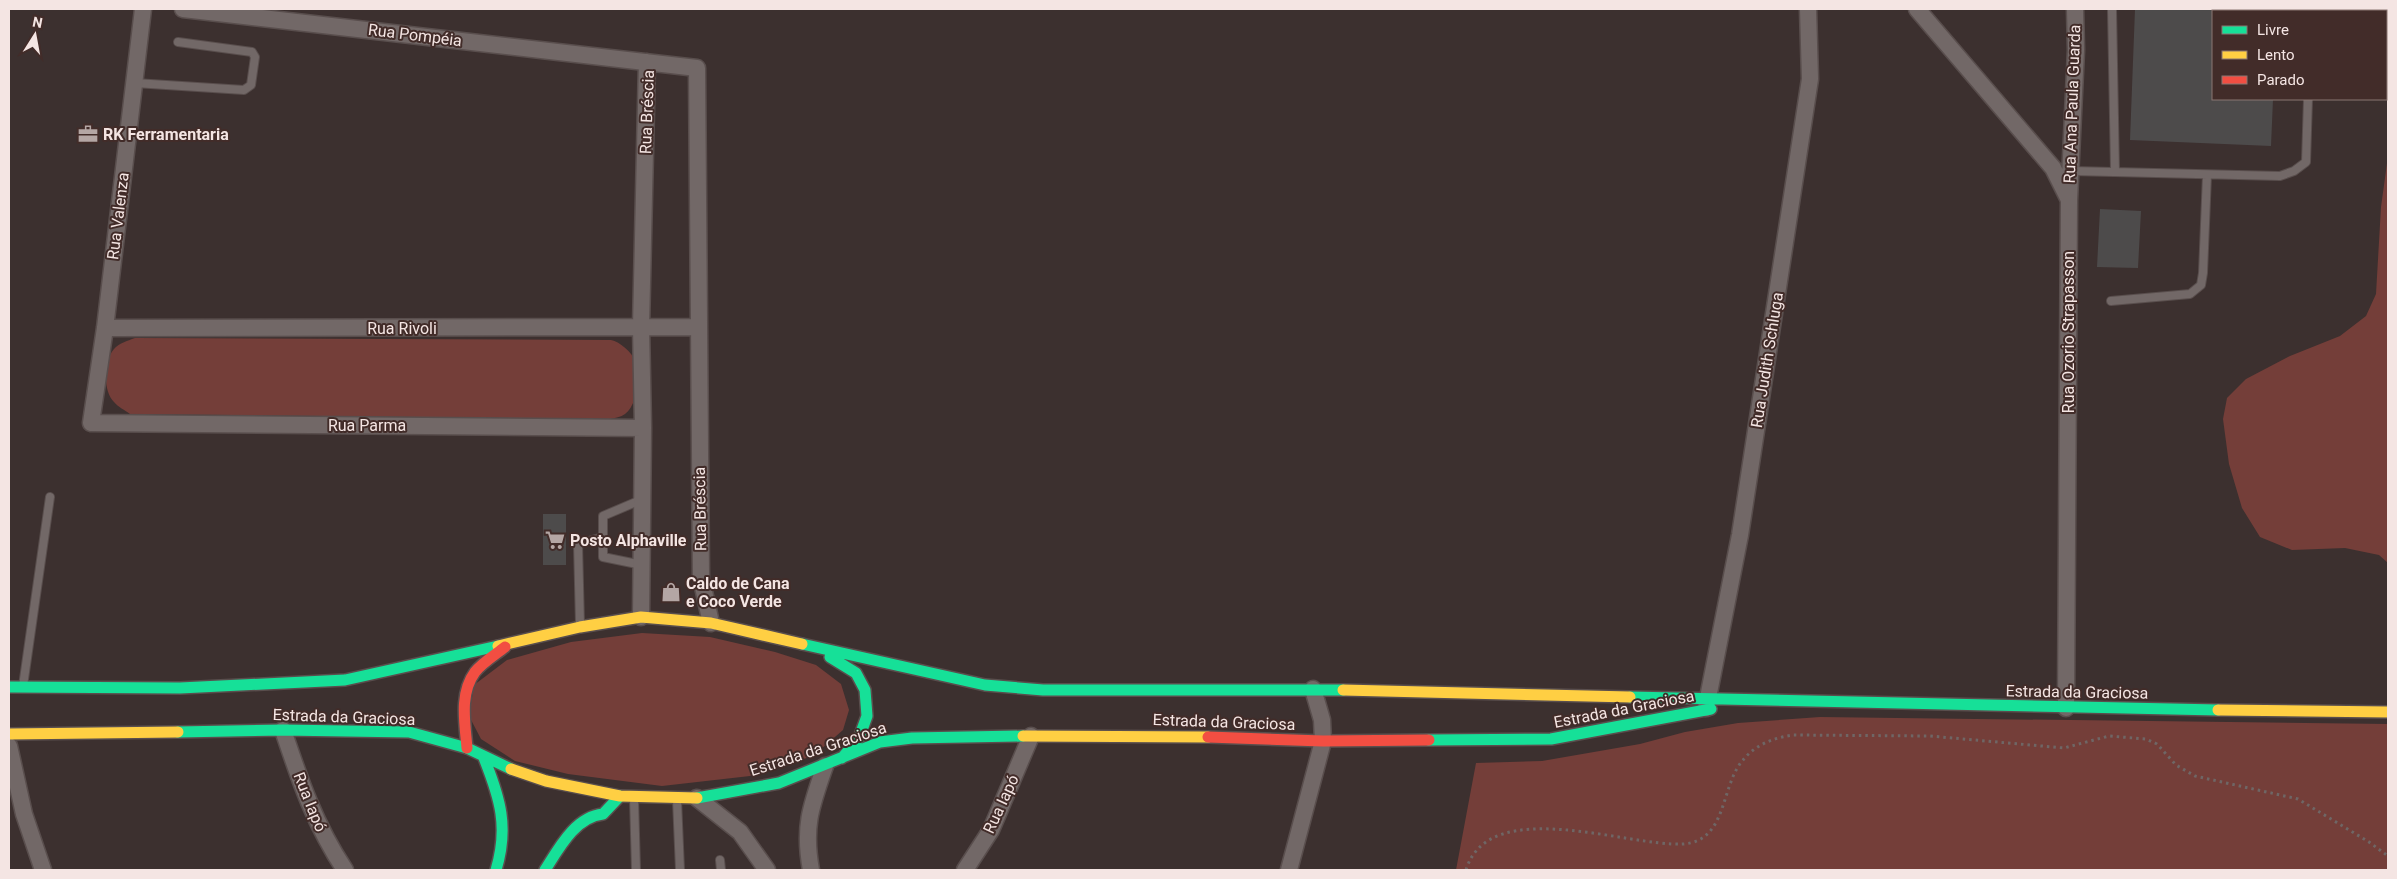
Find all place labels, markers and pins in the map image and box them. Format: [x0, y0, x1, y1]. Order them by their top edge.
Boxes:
office icon: RK Ferramentaria [77, 123, 99, 145]
place label: RK Ferramentaria [103, 125, 229, 144]
supermarket icon: Posto Alphaville [544, 529, 566, 551]
place label: Posto Alphaville [570, 531, 687, 550]
place label: Caldo de Cana e Coco Verde [686, 574, 790, 611]
shop icon: Caldo de Cana e Coco Verde [660, 581, 682, 603]

